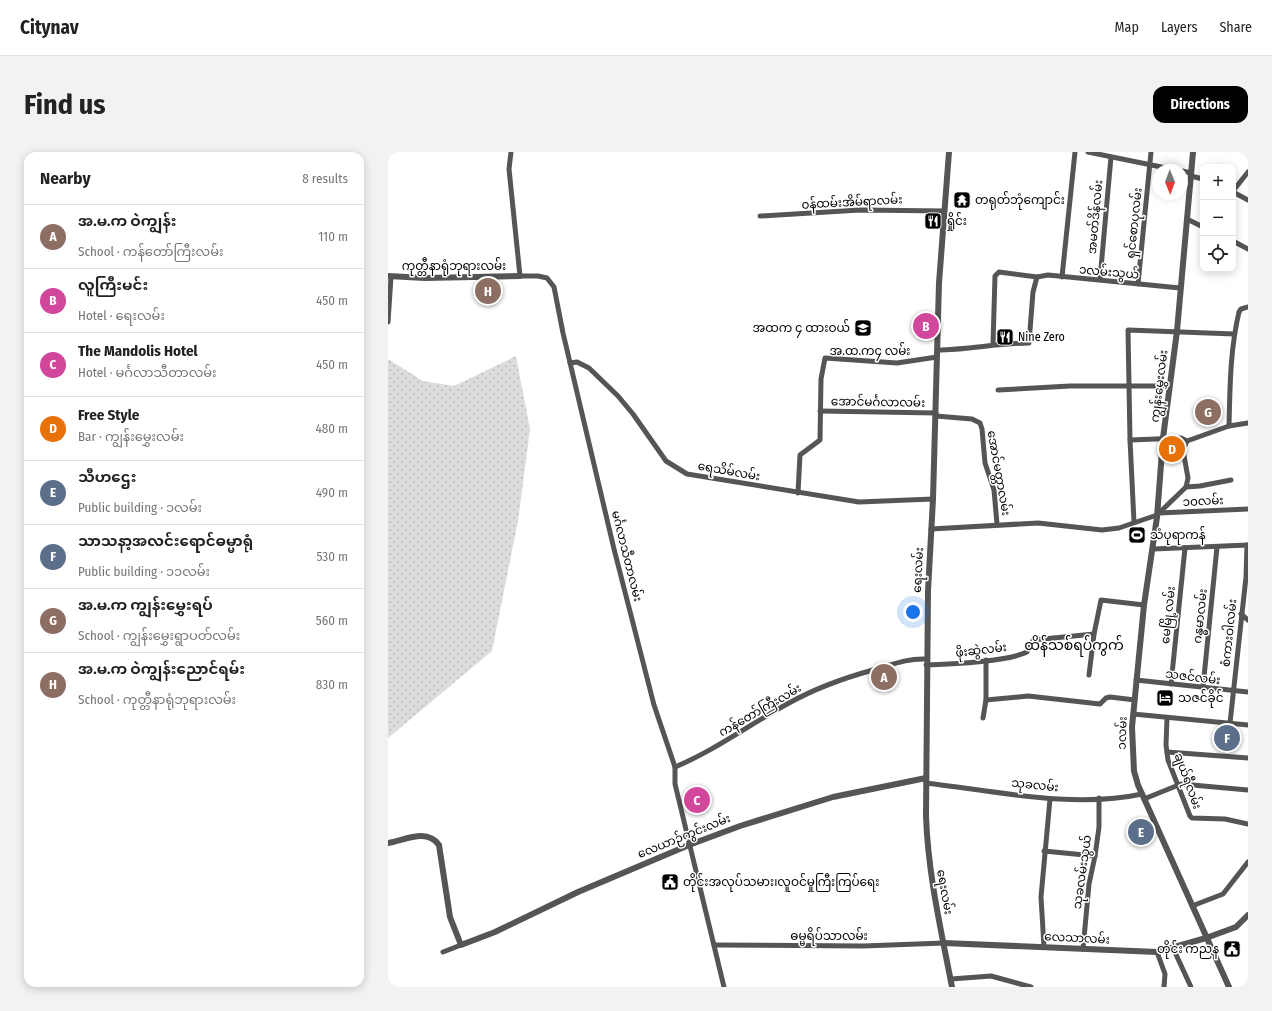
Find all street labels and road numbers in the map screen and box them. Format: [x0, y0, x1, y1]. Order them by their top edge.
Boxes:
street label: အမတ်ဒိန်လမ်း [1083, 179, 1108, 255]
street label: ရှင်စောပုလမ်း [1121, 187, 1148, 259]
street label: ၀န်ထမ်းအိမ်ရာလမ်း [801, 190, 903, 215]
street label: ကုတ္တီနာရုံဘုရားလမ်း [402, 257, 506, 276]
street label: ၁လမ်းသွယ် [1078, 260, 1140, 285]
street label: အ.ထ.က၄ လမ်း [830, 342, 910, 361]
street label: ကျွန်းမွှေးလမ်း [1146, 349, 1174, 424]
street label: အောင်မင်္ဂလာလမ်း [831, 392, 925, 410]
street label: အောင်မတ္တာလမ်း [982, 429, 1015, 517]
street label: ရေသိမ်လမ်း [696, 457, 762, 486]
street label: ၁၀လမ်း [1182, 491, 1224, 509]
street label: မင်္ဂလာသီတာလမ်း [609, 509, 647, 603]
street label: ရေးလမ်း [908, 547, 929, 593]
street label: မေမြို့လမ်း [1156, 585, 1181, 645]
street label: ဂန္ဓမာလမ်း [1188, 588, 1213, 644]
street label: စံကားဝါလမ်း [1216, 598, 1240, 668]
street label: ဖိုးဆွဲလမ်း [954, 638, 1008, 663]
street label: သဇင်လမ်း [1165, 665, 1222, 687]
street label: ကန်တော်ကြီးလမ်း [715, 679, 805, 742]
street label: ၁လမ်း [1112, 716, 1130, 750]
street label: ချယ်ရီလမ်း [1169, 750, 1207, 812]
street label: သုခလမ်း [1010, 774, 1060, 797]
street label: လေယာဉ်ကွင်းလမ်း [635, 809, 734, 864]
street label: သုခလမ်းသွယ် [1068, 834, 1097, 910]
street label: ရေးလမ်း [931, 868, 958, 916]
street label: ဓမ္မရိပ်သာလမ်း [790, 927, 868, 946]
street label: လေသာလမ်း [1044, 927, 1110, 947]

